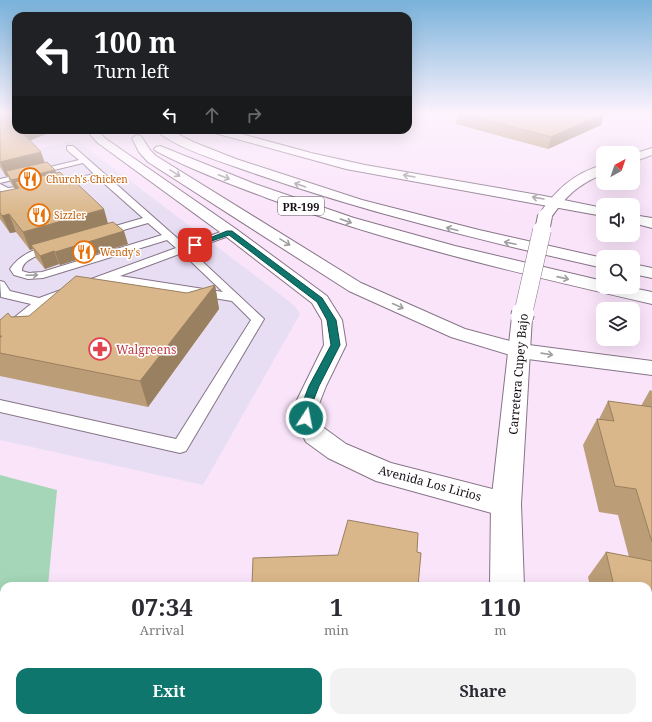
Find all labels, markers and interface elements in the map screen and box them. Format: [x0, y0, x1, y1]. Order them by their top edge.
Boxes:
text: 100 m [94, 23, 176, 61]
icon: left [28, 28, 80, 80]
text: Turn left [94, 59, 169, 83]
icon: left [159, 104, 181, 126]
icon: ahead [201, 104, 223, 126]
icon: right [243, 104, 265, 126]
north arrow [596, 146, 640, 190]
map controls [596, 146, 640, 346]
restaurant icon: Church's Chicken [17, 166, 43, 192]
one-way arrow [169, 169, 180, 177]
place label: Church's Chicken [46, 172, 128, 186]
one-way arrow [403, 172, 416, 180]
one-way arrow [217, 173, 229, 181]
one-way arrow [294, 181, 307, 188]
one-way arrow [531, 194, 544, 202]
road number: PR-199 [278, 197, 324, 215]
button: sound [596, 198, 640, 242]
restaurant icon: Sizzler [26, 202, 52, 228]
place label: Sizzler [54, 208, 86, 222]
one-way arrow [340, 218, 353, 225]
one-way arrow [446, 224, 459, 232]
pin [178, 228, 212, 262]
icon: arrive [184, 234, 206, 256]
restaurant icon: Wendy's [71, 239, 97, 265]
one-way arrow [279, 239, 291, 247]
one-way arrow [504, 239, 517, 247]
place label: Wendy's [100, 245, 141, 259]
button: search [596, 250, 640, 294]
one-way arrow [25, 271, 38, 279]
one-way arrow [556, 274, 569, 282]
button: layers [596, 302, 640, 346]
one-way arrow [391, 303, 403, 310]
street label: Carretera Cupey Bajo [504, 313, 532, 435]
pharmacy icon: Walgreens [87, 336, 113, 362]
place label: Walgreens [116, 341, 176, 358]
one-way arrow [540, 350, 553, 358]
position arrow [285, 397, 327, 439]
street label: Avenida Los Lirios [377, 461, 483, 505]
text: 07:34 [131, 590, 193, 623]
text: 1 [330, 590, 343, 623]
text: 110 [480, 590, 521, 623]
text: Arrival [140, 621, 184, 639]
text: min [324, 621, 349, 639]
text: m [494, 621, 507, 639]
button: Exit [16, 668, 322, 714]
button: Share [330, 668, 636, 714]

